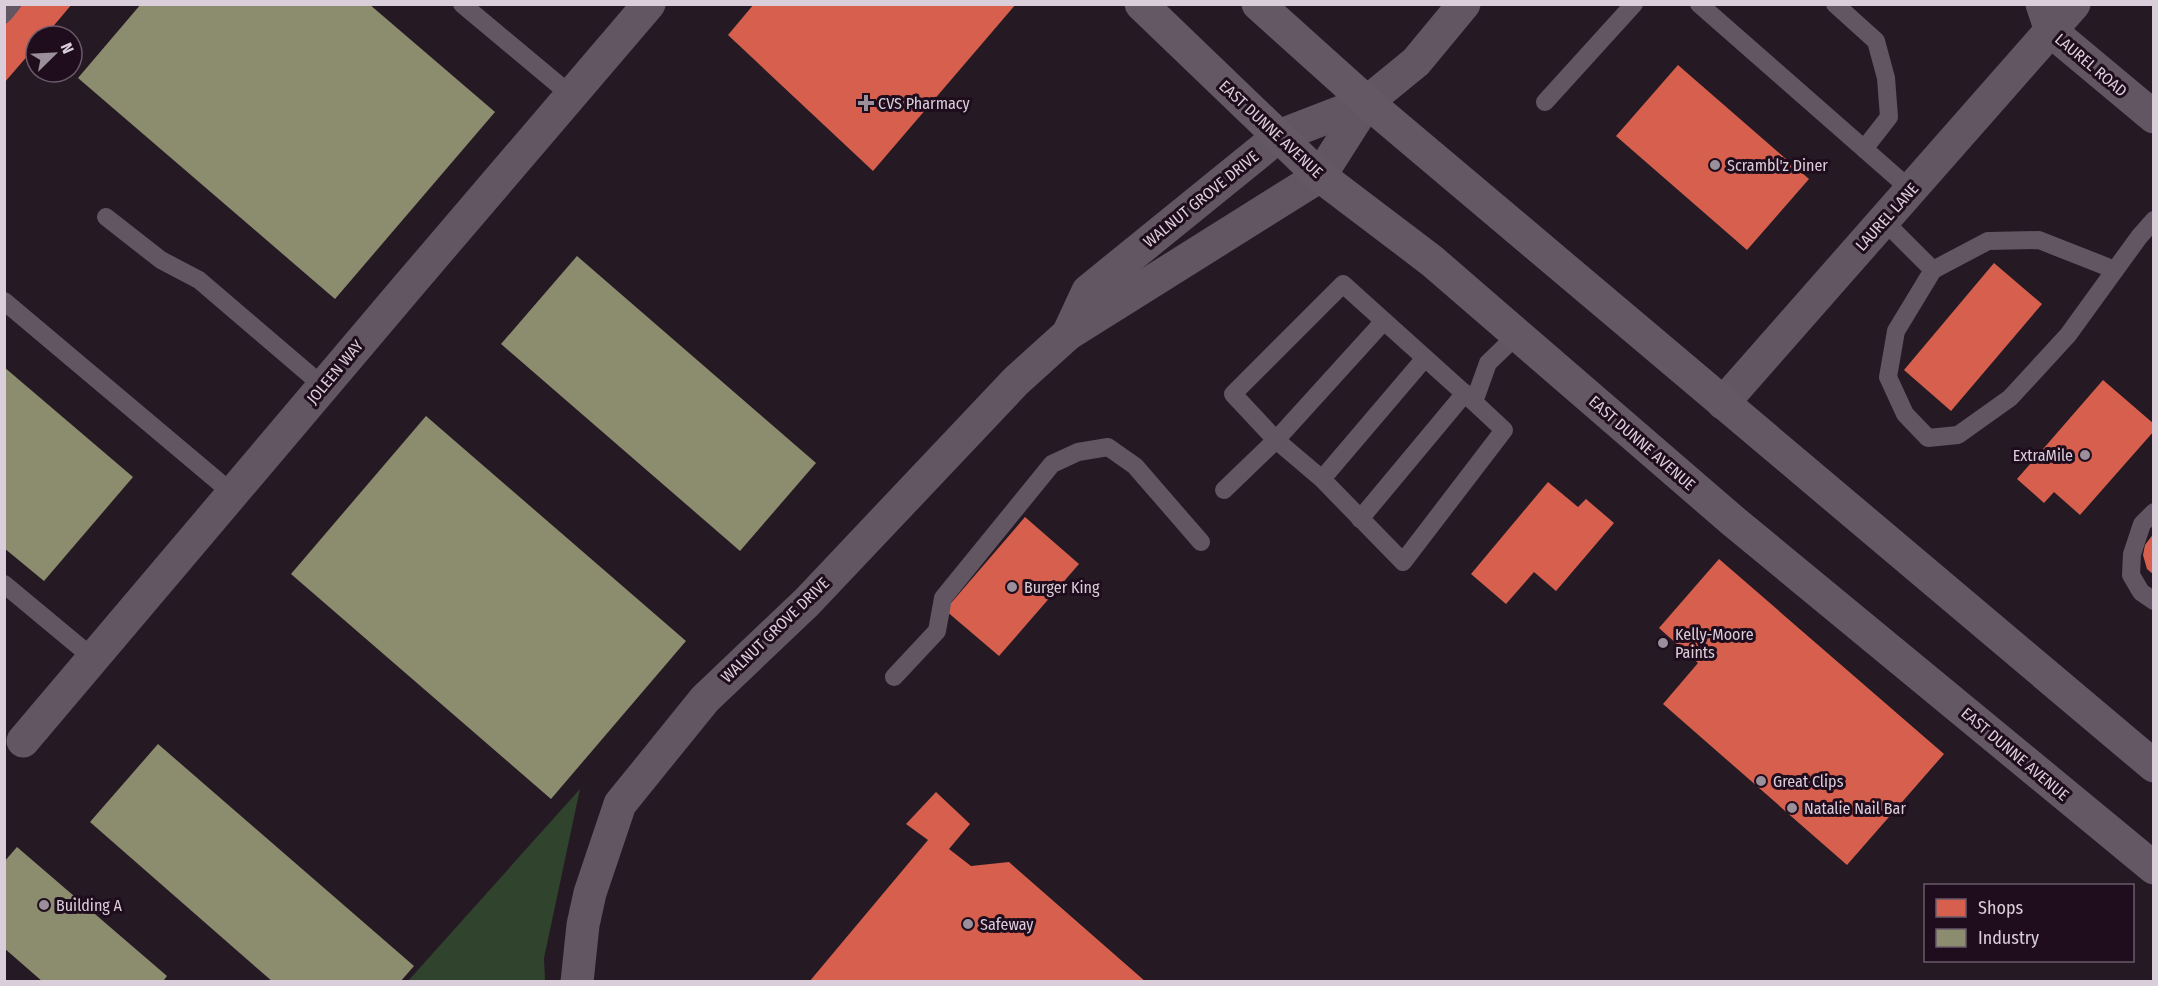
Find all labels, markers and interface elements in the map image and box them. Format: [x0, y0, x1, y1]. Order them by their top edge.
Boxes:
north arrow [24, 24, 84, 84]
street label: LAUREL ROAD [2051, 29, 2131, 101]
text: N [57, 40, 78, 56]
street label: EAST DUNNE AVENUE [1215, 76, 1327, 182]
place label: CVS Pharmacy [878, 94, 971, 113]
marker: CVS Pharmacy [859, 96, 873, 110]
street label: WALNUT GROVE DRIVE [1140, 147, 1262, 251]
place label: Scrambl'z Diner [1727, 156, 1828, 175]
marker: Scrambl'z Diner [1708, 158, 1722, 172]
street label: LAUREL LANE [1852, 179, 1922, 255]
street label: JOLEEN WAY [303, 336, 367, 408]
street label: EAST DUNNE AVENUE [1585, 392, 1699, 494]
place label: ExtraMile [2013, 446, 2073, 465]
marker: ExtraMile [2078, 448, 2092, 462]
street label: WALNUT GROVE DRIVE [717, 574, 833, 686]
place label: Burger King [1024, 578, 1100, 597]
marker: Burger King [1005, 580, 1019, 594]
place label: Kelly-Moore Paints [1675, 625, 1754, 662]
marker: Kelly-Moore Paints [1656, 636, 1670, 650]
street label: EAST DUNNE AVENUE [1957, 703, 2073, 805]
place label: Great Clips [1773, 772, 1844, 791]
marker: Great Clips [1754, 774, 1768, 788]
place label: Natalie Nail Bar [1804, 799, 1906, 818]
marker: Natalie Nail Bar [1785, 801, 1799, 815]
legend [1924, 884, 2134, 962]
place label: Building A [56, 896, 123, 915]
text: Shops [1978, 897, 2023, 919]
marker: Building A [37, 898, 51, 912]
place label: Safeway [980, 915, 1034, 934]
marker: Safeway [961, 917, 975, 931]
text: Industry [1978, 927, 2039, 949]

